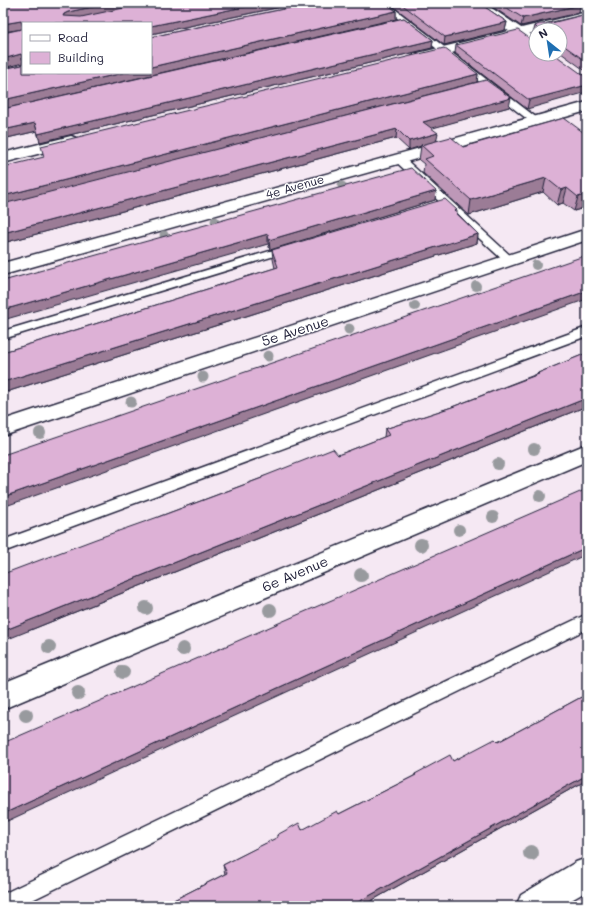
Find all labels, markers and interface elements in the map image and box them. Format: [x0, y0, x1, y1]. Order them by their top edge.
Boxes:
legend [22, 22, 152, 74]
north arrow [528, 22, 568, 62]
text: N [535, 24, 550, 41]
text: Road [58, 29, 88, 45]
text: Building [58, 49, 104, 65]
street label: 4e Avenue [264, 170, 326, 202]
street label: 5e Avenue [259, 311, 331, 350]
street label: 6e Avenue [259, 551, 331, 596]

